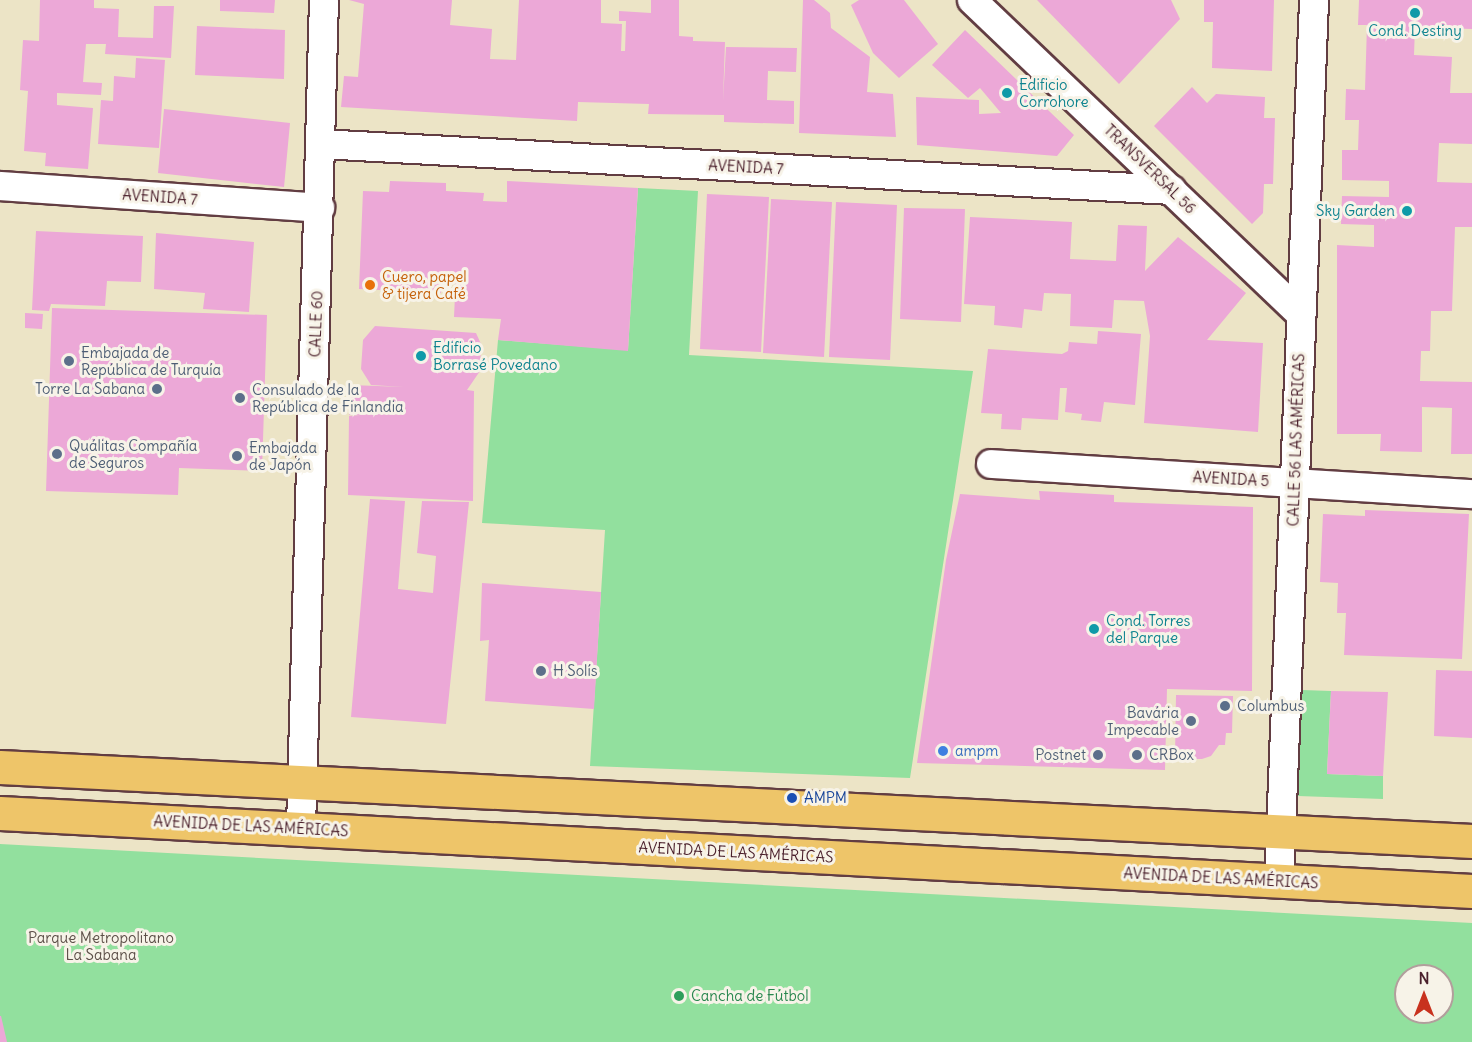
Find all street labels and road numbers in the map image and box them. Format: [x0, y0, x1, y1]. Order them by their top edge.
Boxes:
street label: TRANSVERSAL 56 [1100, 121, 1200, 217]
street label: AVENIDA 7 [708, 156, 784, 178]
street label: AVENIDA 7 [122, 185, 198, 209]
street label: CALLE 60 [306, 290, 326, 358]
street label: CALLE 56 LAS AMÉRICAS [1284, 353, 1308, 527]
street label: AVENIDA 5 [1192, 468, 1270, 490]
street label: AVENIDA DE LAS AMÉRICAS [153, 812, 349, 840]
street label: AVENIDA DE LAS AMÉRICAS [638, 838, 834, 866]
street label: AVENIDA DE LAS AMÉRICAS [1123, 864, 1319, 892]

